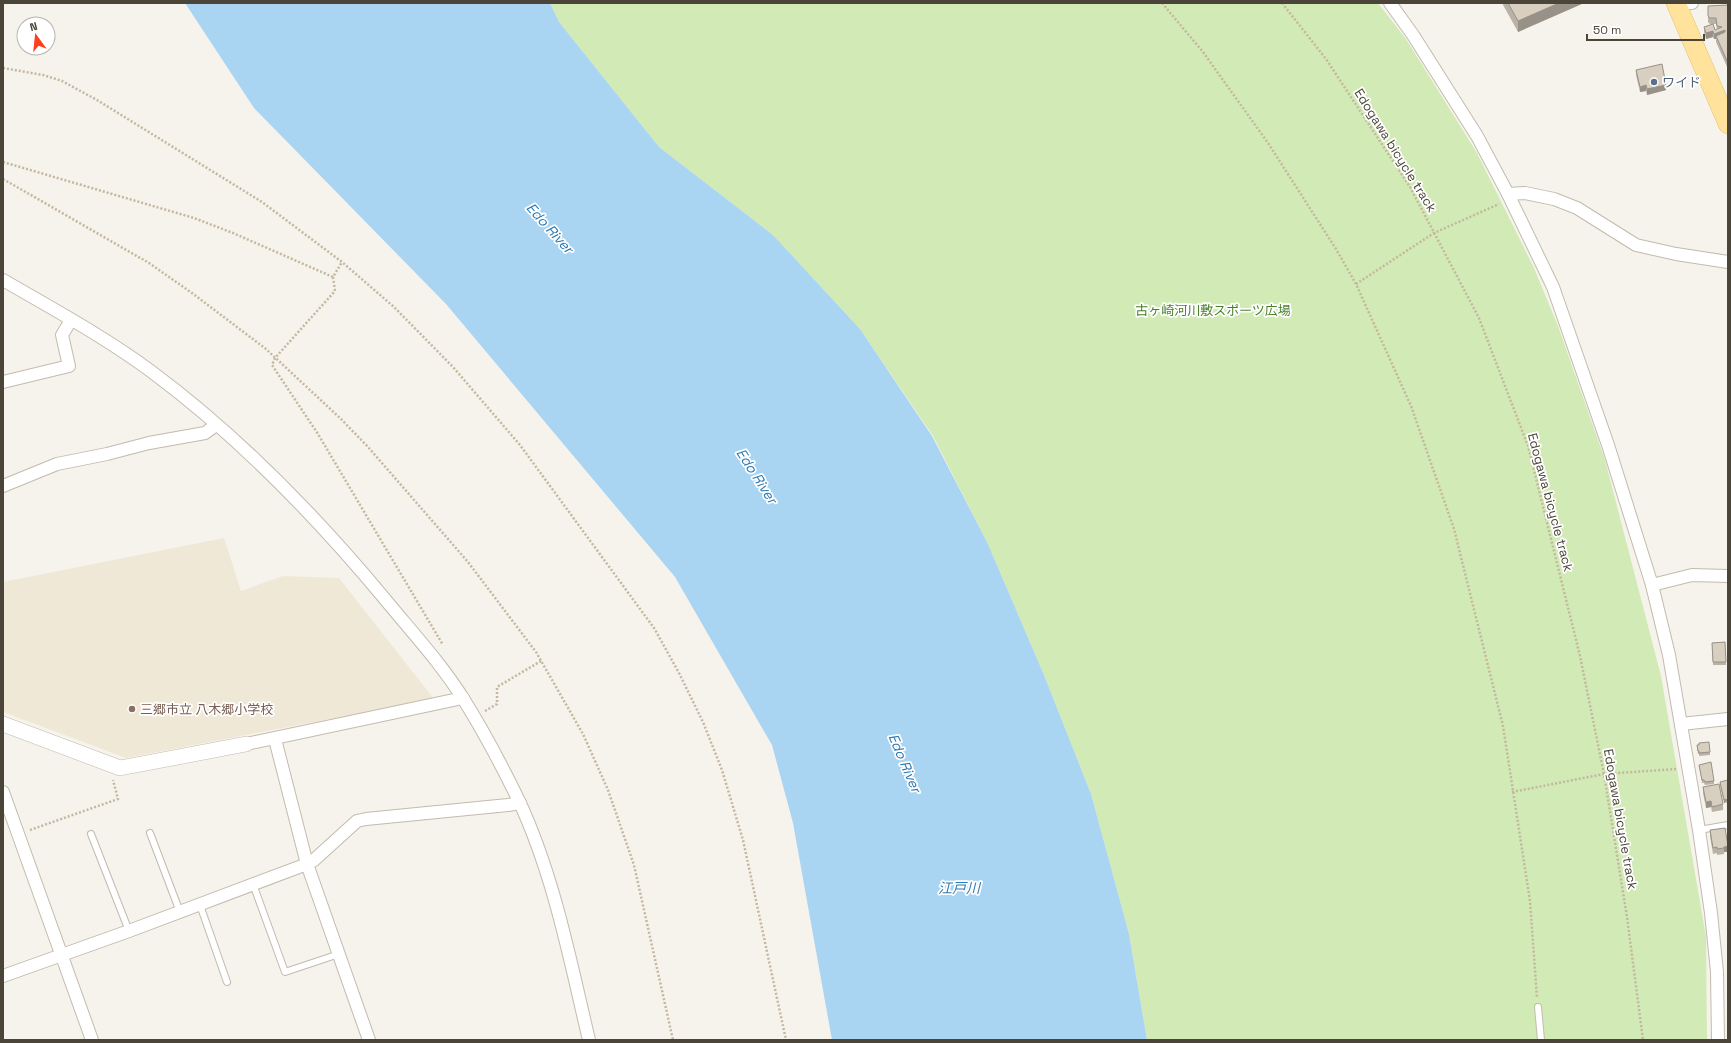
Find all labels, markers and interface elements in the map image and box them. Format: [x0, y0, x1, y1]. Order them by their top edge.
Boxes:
north arrow [16, 16, 56, 56]
scale bar [1587, 16, 1704, 42]
text: N [28, 19, 39, 34]
text: 50 m [1593, 22, 1621, 38]
place label: ワイド [1662, 74, 1701, 91]
marker: ワイド [1649, 77, 1659, 87]
street label: Edogawa bicycle track [1351, 85, 1441, 215]
water label: Edo River [522, 199, 579, 258]
park label: 古ヶ崎河川敷スポーツ広場 [1135, 302, 1291, 319]
street label: Edogawa bicycle track [1524, 431, 1577, 573]
water label: Edo River [733, 445, 782, 508]
place label: 三郷市立 八木郷小学校 [140, 701, 273, 718]
marker: 三郷市立 八木郷小学校 [127, 704, 137, 714]
water label: Edo River [885, 731, 926, 797]
street label: Edogawa bicycle track [1600, 747, 1641, 891]
water label: 江戸川 [938, 879, 982, 897]

